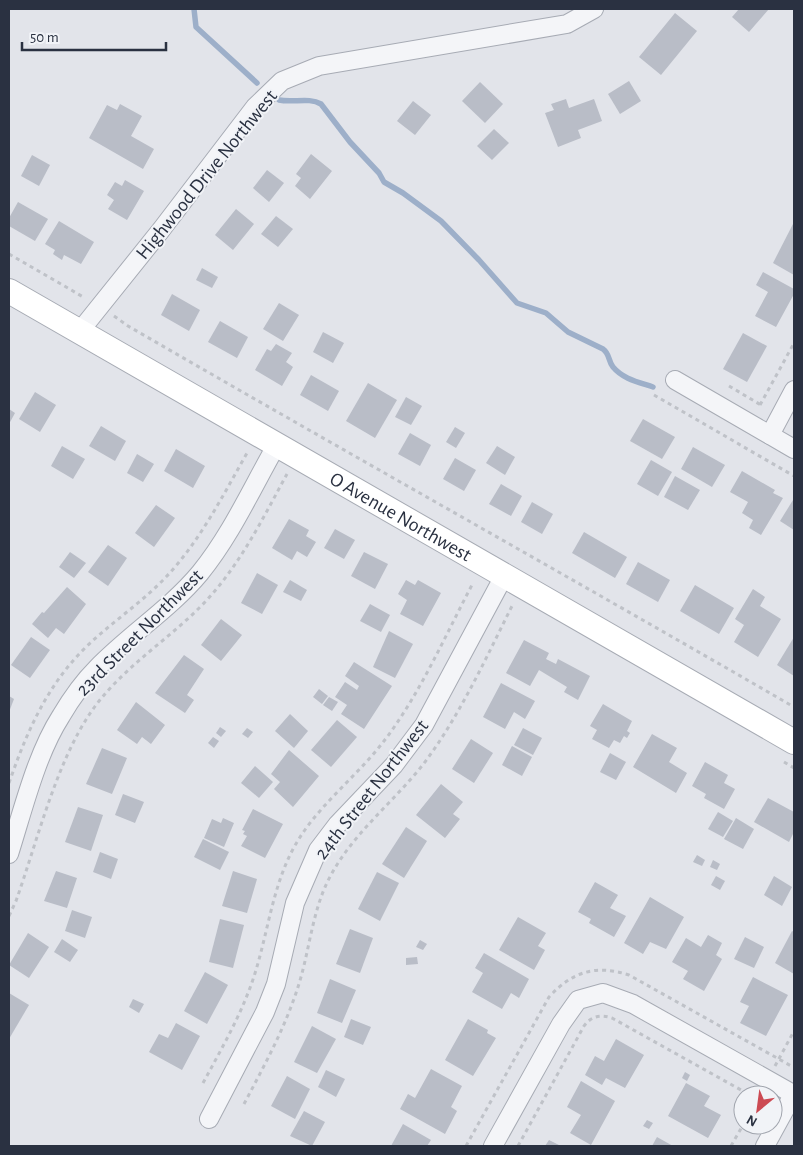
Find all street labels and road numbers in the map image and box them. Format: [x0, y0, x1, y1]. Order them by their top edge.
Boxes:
street label: Highwood Drive Northwest [132, 86, 282, 263]
street label: O Avenue Northwest [326, 469, 475, 566]
street label: 23rd Street Northwest [73, 565, 207, 700]
street label: 24th Street Northwest [311, 716, 433, 863]

